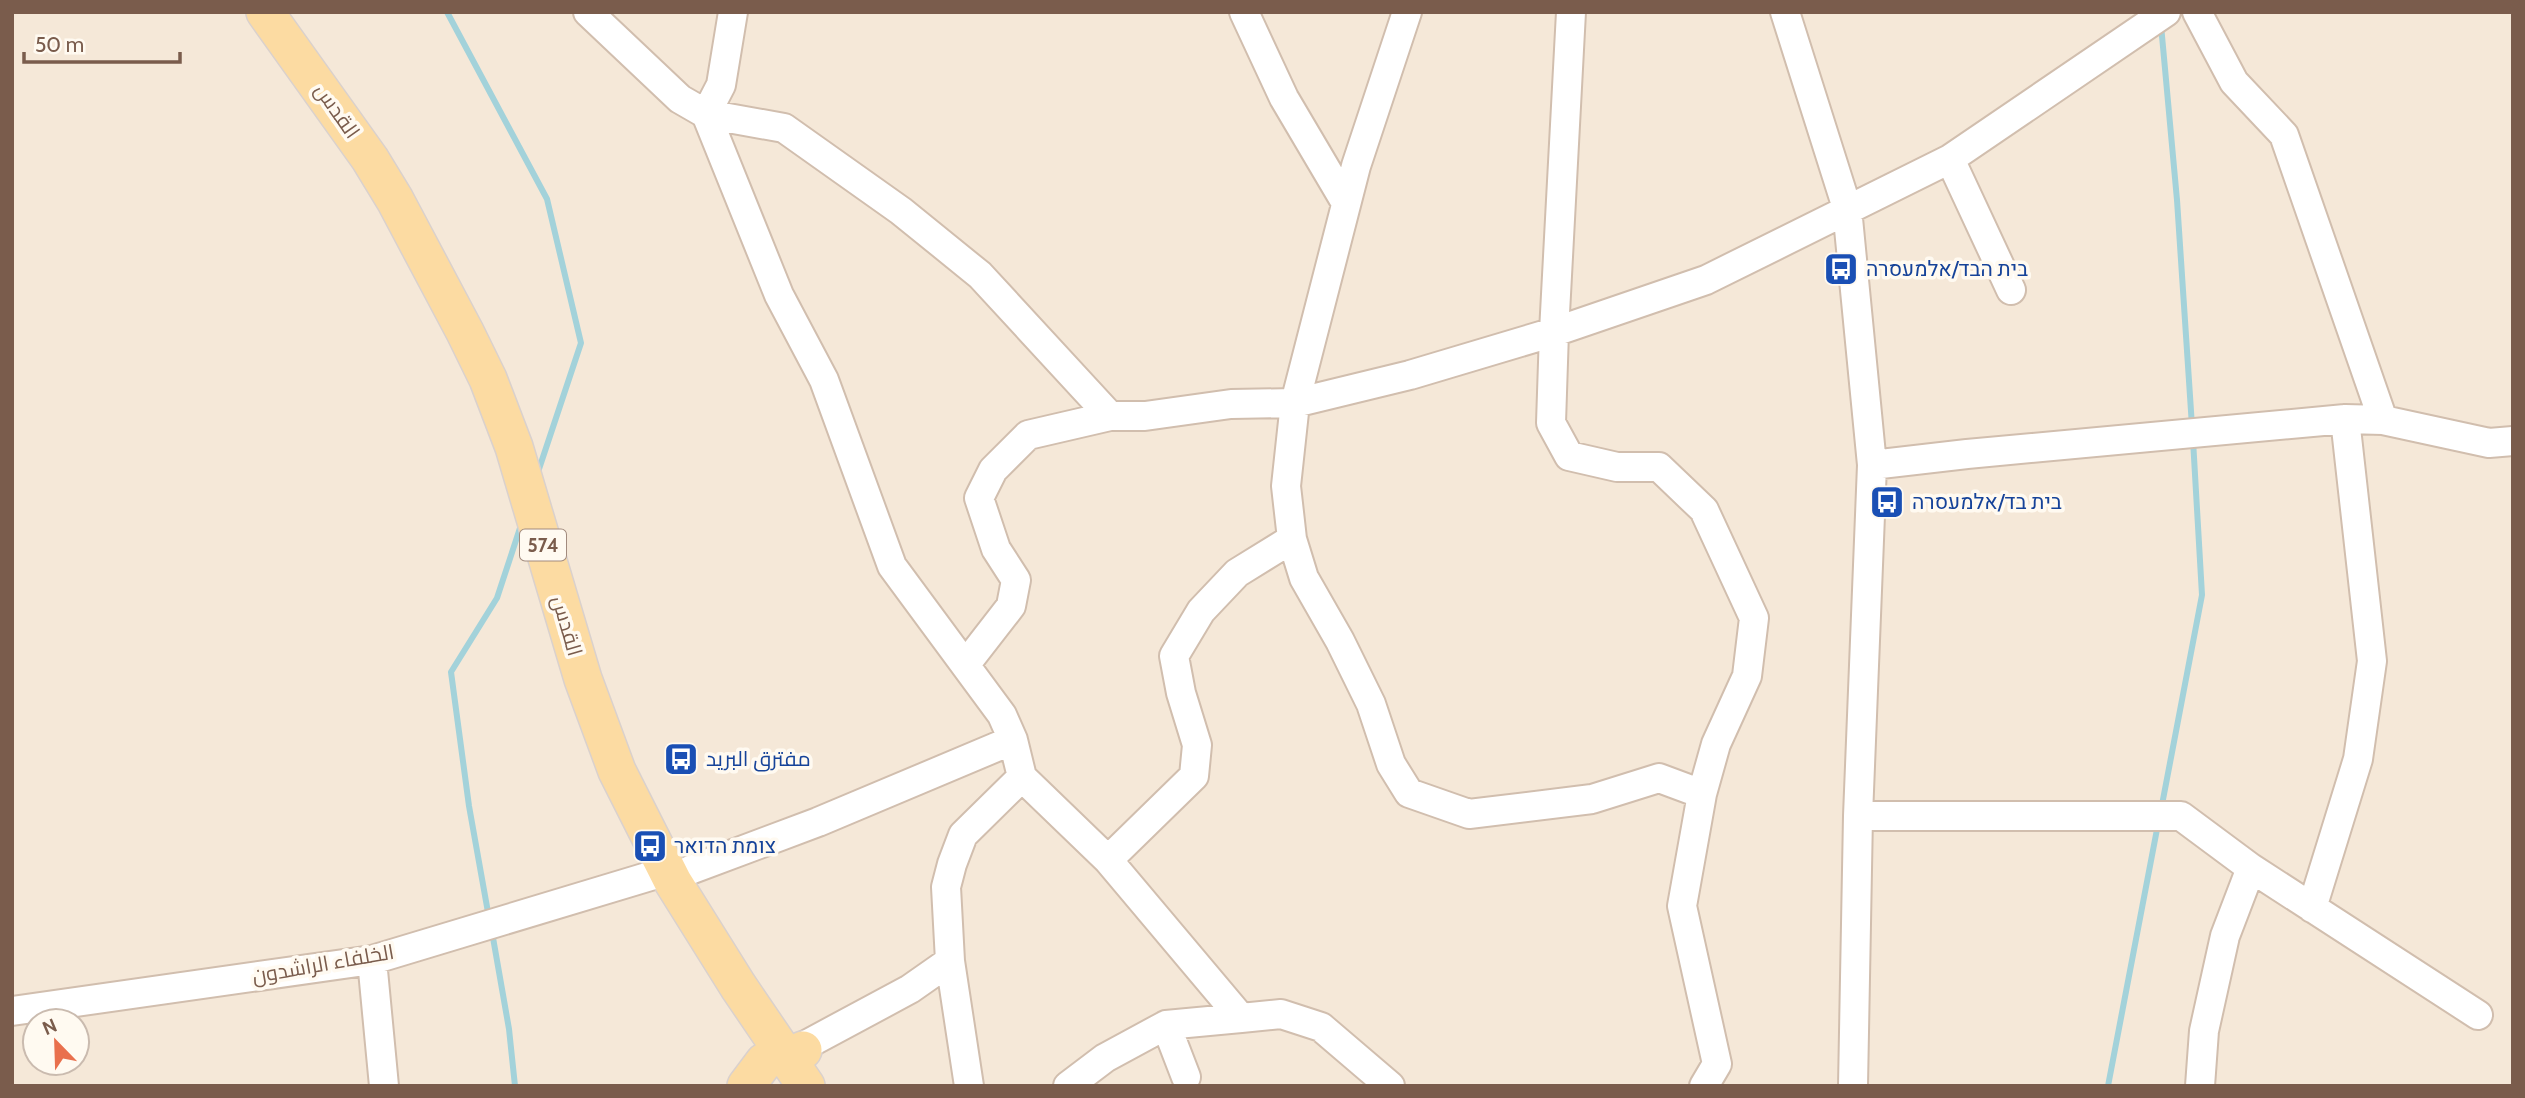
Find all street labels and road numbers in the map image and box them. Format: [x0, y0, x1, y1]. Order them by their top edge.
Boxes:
street label: القدس [309, 78, 365, 144]
road number: 574 [520, 530, 566, 560]
street label: القدس [546, 593, 588, 659]
street label: الخلفاء الراشدون [250, 939, 396, 989]

